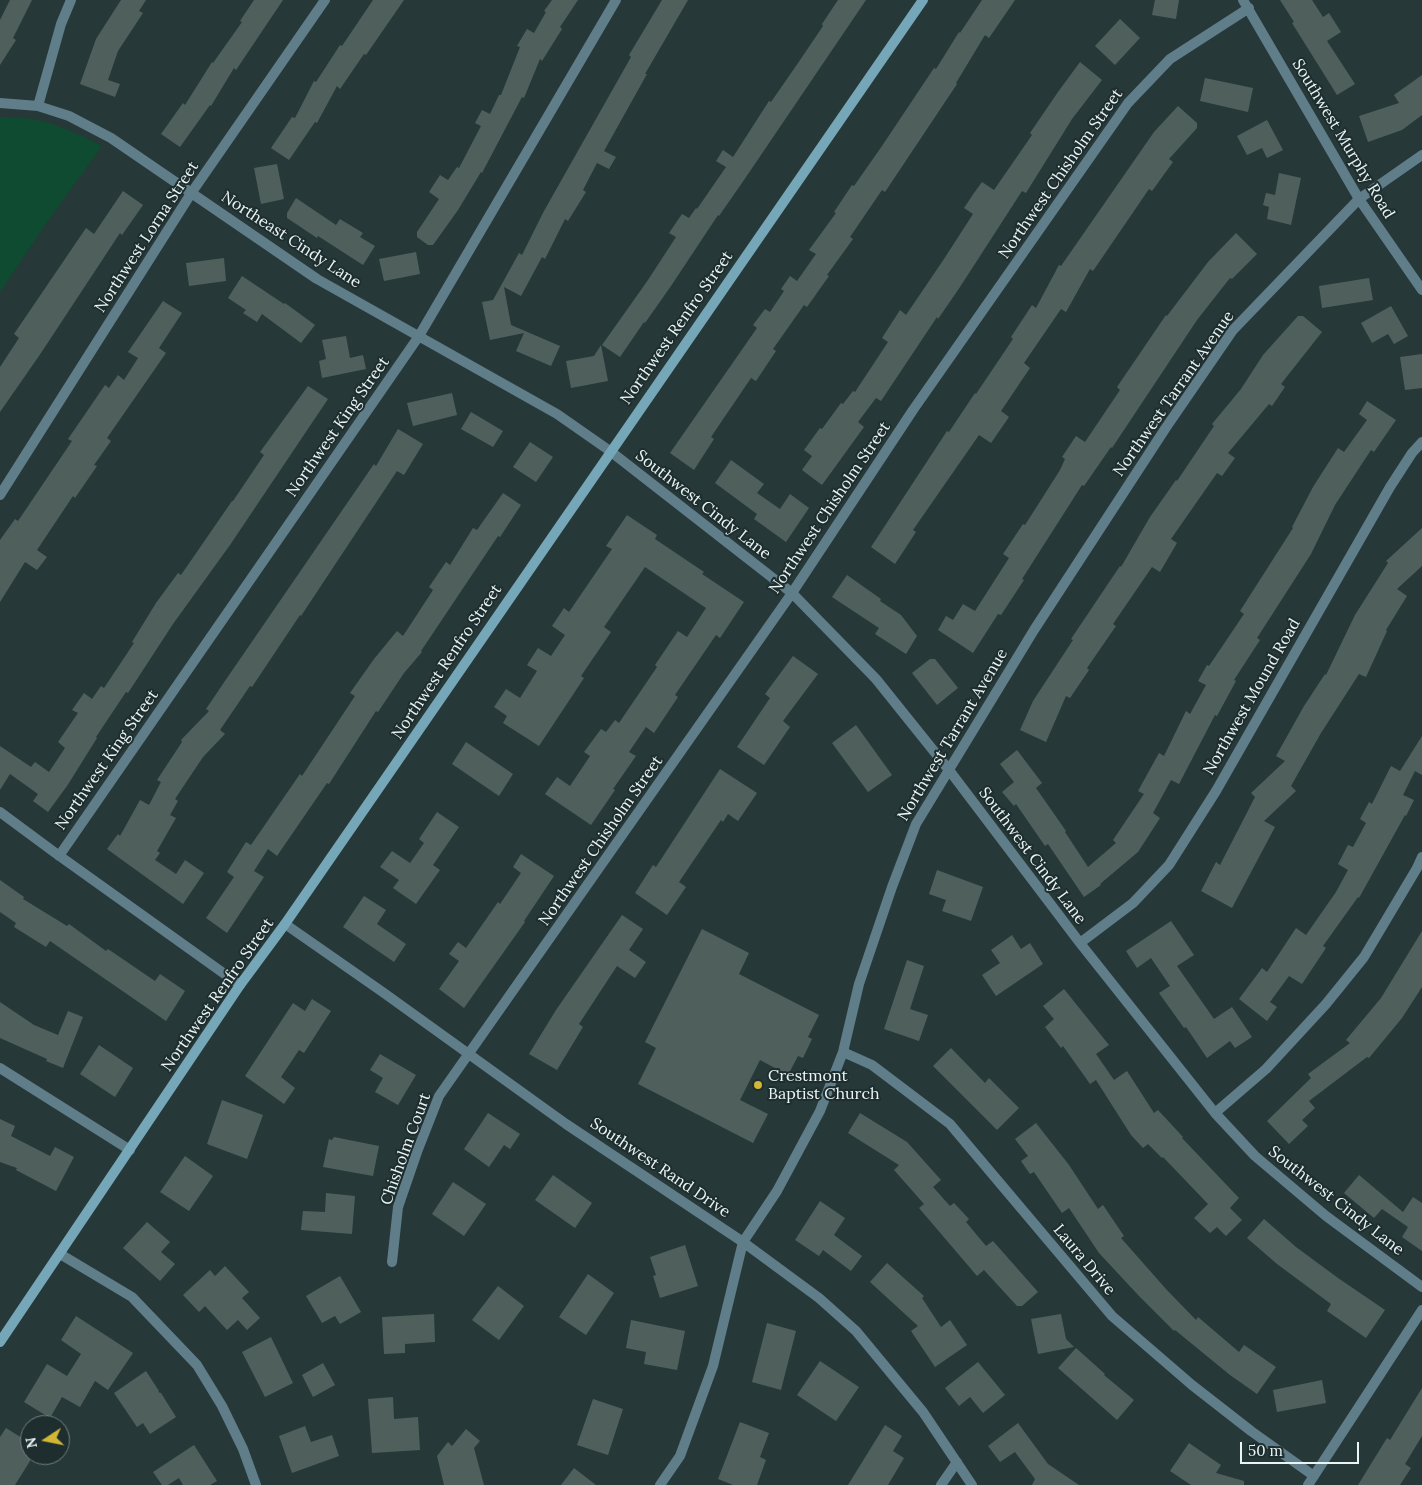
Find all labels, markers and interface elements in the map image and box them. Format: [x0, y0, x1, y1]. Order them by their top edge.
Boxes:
street label: Southwest Murphy Road [1288, 56, 1398, 222]
street label: Northwest Chisholm Street [995, 85, 1127, 263]
street label: Northwest Lorna Street [91, 158, 203, 316]
street label: Northeast Cindy Lane [218, 188, 364, 292]
street label: Northwest Renfro Street [617, 248, 737, 408]
street label: Northwest Tarrant Avenue [1109, 308, 1239, 480]
street label: Northwest King Street [282, 353, 394, 501]
street label: Northwest Chisholm Street [765, 418, 895, 598]
street label: Southwest Cindy Lane [631, 446, 775, 564]
street label: Northwest Renfro Street [388, 581, 506, 743]
street label: Northwest Mound Road [1199, 615, 1305, 779]
street label: Northwest Tarrant Avenue [894, 645, 1012, 825]
street label: Northwest King Street [51, 686, 163, 834]
street label: Northwest Chisholm Street [535, 752, 667, 930]
street label: Southwest Cindy Lane [974, 784, 1090, 928]
street label: Northwest Renfro Street [158, 915, 278, 1075]
place label: Crestmont Baptist Church [768, 1066, 879, 1104]
marker: Crestmont Baptist Church [752, 1079, 764, 1091]
street label: Chisholm Court [377, 1090, 435, 1208]
street label: Southwest Rand Drive [586, 1114, 734, 1222]
street label: Southwest Cindy Lane [1264, 1142, 1408, 1260]
street label: Laura Drive [1049, 1221, 1119, 1299]
north arrow [20, 1415, 70, 1465]
scale bar [1242, 1432, 1361, 1464]
text: N [21, 1436, 41, 1450]
text: 50 m [1248, 1441, 1283, 1460]

